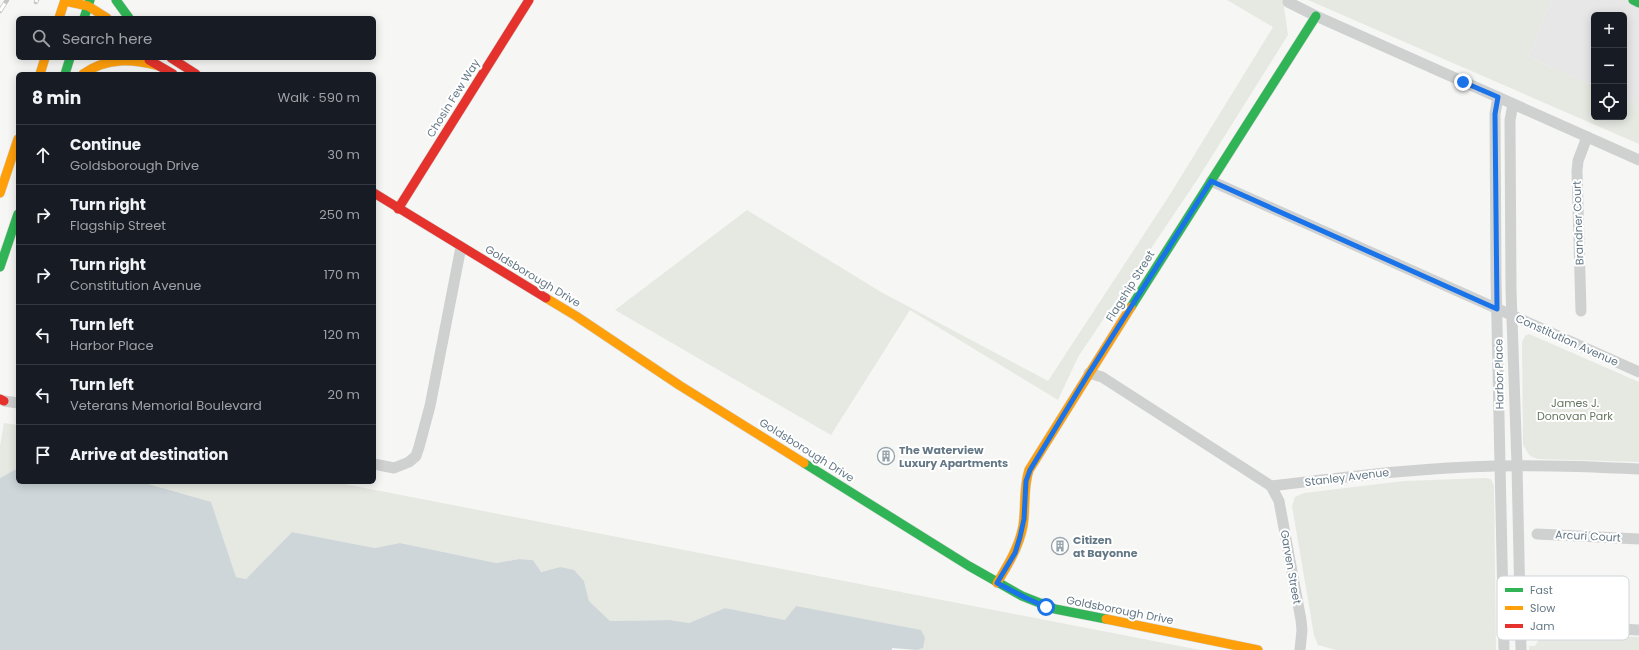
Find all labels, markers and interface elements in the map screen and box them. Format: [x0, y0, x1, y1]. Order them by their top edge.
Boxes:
map controls [1591, 12, 1627, 120]
button: + [1591, 12, 1627, 48]
search box [16, 16, 376, 60]
icon: search [30, 27, 52, 49]
text: Search here [62, 28, 152, 49]
button: − [1591, 48, 1627, 84]
street label: Chosin Few Way [422, 55, 484, 140]
route end [1454, 73, 1472, 91]
button: locate [1591, 84, 1627, 120]
text: 8 min [32, 86, 81, 110]
text: Walk · 590 m [278, 88, 360, 107]
text: Continue [70, 134, 141, 155]
icon: ahead [32, 144, 54, 166]
text: 30 m [327, 145, 360, 164]
text: Goldsborough Drive [70, 156, 199, 175]
street label: Brandner Court [1569, 181, 1587, 265]
text: Turn right [70, 194, 146, 215]
icon: right [32, 204, 54, 226]
text: 250 m [319, 205, 360, 224]
text: Flagship Street [70, 216, 166, 235]
street label: Goldsborough Drive [482, 241, 584, 311]
street label: Flagship Street [1102, 247, 1158, 325]
text: Turn right [70, 254, 146, 275]
icon: right [32, 264, 54, 286]
text: 170 m [324, 265, 360, 284]
text: Constitution Avenue [70, 276, 201, 295]
street label: Constitution Avenue [1513, 310, 1621, 370]
text: Turn left [70, 314, 134, 335]
icon: left [32, 324, 54, 346]
text: 120 m [323, 325, 360, 344]
text: Harbor Place [70, 336, 154, 355]
street label: Harbor Place [1490, 338, 1508, 409]
text: Turn left [70, 374, 134, 395]
icon: left [32, 384, 54, 406]
text: 20 m [327, 385, 360, 404]
park label: James J. Donovan Park [1537, 395, 1613, 424]
text: Veterans Memorial Boulevard [70, 396, 262, 415]
street label: Goldsborough Drive [756, 414, 858, 486]
place label: The Waterview Luxury Apartments [899, 442, 1008, 471]
icon: arrive [32, 444, 54, 466]
text: Arrive at destination [70, 444, 228, 465]
building icon: The Waterview Luxury Apartments [876, 446, 896, 466]
street label: Stanley Avenue [1304, 464, 1390, 490]
street label: Arcuri Court [1555, 526, 1621, 546]
street label: Garven Street [1277, 529, 1305, 605]
place label: Citizen at Bayonne [1073, 532, 1138, 561]
building icon: Citizen at Bayonne [1050, 536, 1070, 556]
legend [1497, 576, 1629, 640]
text: Fast [1530, 582, 1553, 598]
street label: Goldsborough Drive [1065, 592, 1175, 628]
route start [1037, 598, 1055, 616]
text: Slow [1530, 600, 1555, 616]
text: Jam [1530, 618, 1555, 634]

